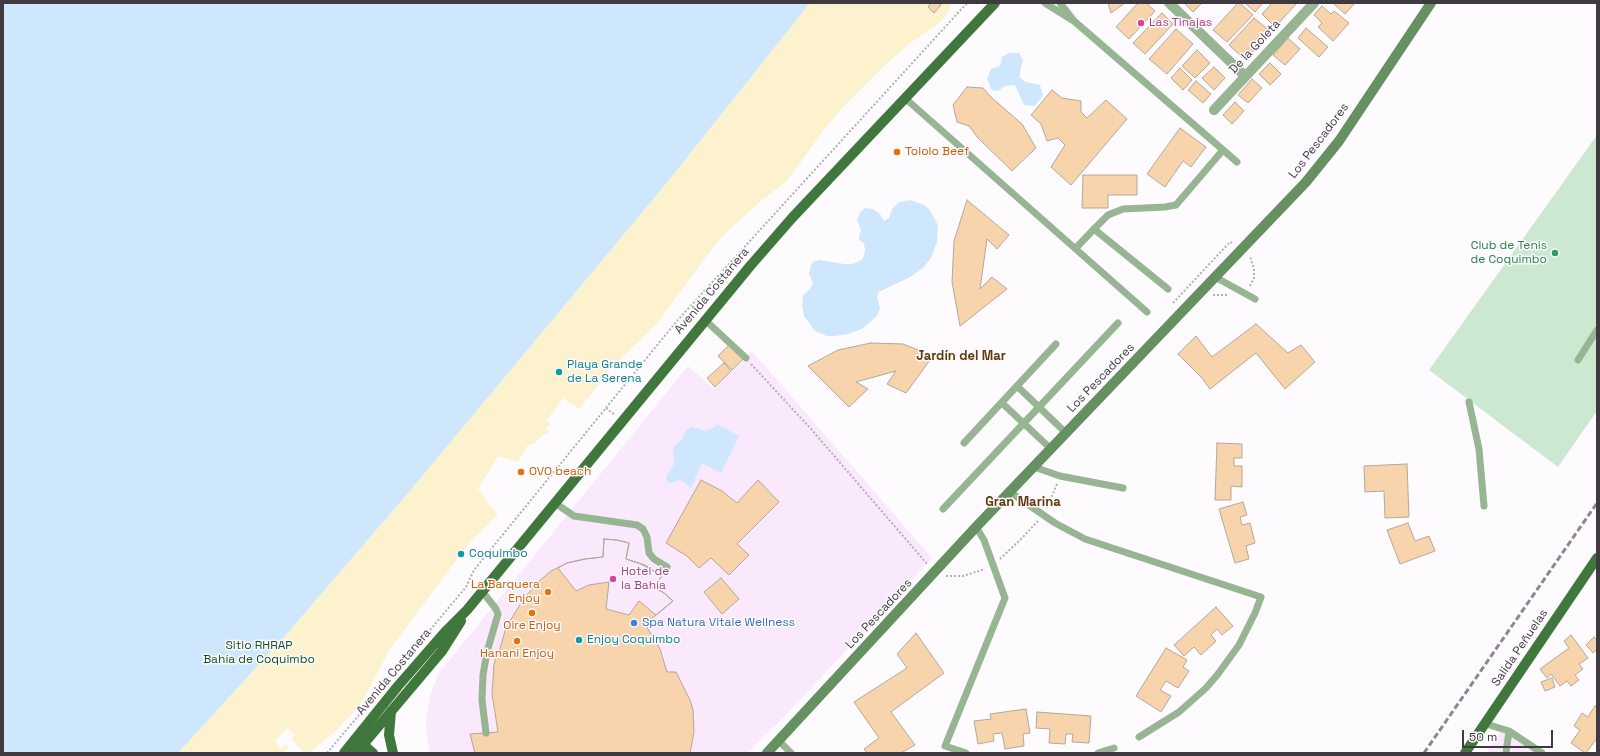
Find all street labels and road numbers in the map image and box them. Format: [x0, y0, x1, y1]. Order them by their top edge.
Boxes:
street label: De la Goleta [1226, 17, 1284, 77]
street label: Los Pescadores [1286, 101, 1352, 181]
street label: Avenida Costanera [672, 245, 752, 337]
street label: Los Pescadores [1064, 340, 1138, 416]
street label: Los Pescadores [843, 576, 915, 652]
street label: Salida Peñuelas [1489, 607, 1551, 689]
street label: Avenida Costanera [354, 626, 434, 718]

